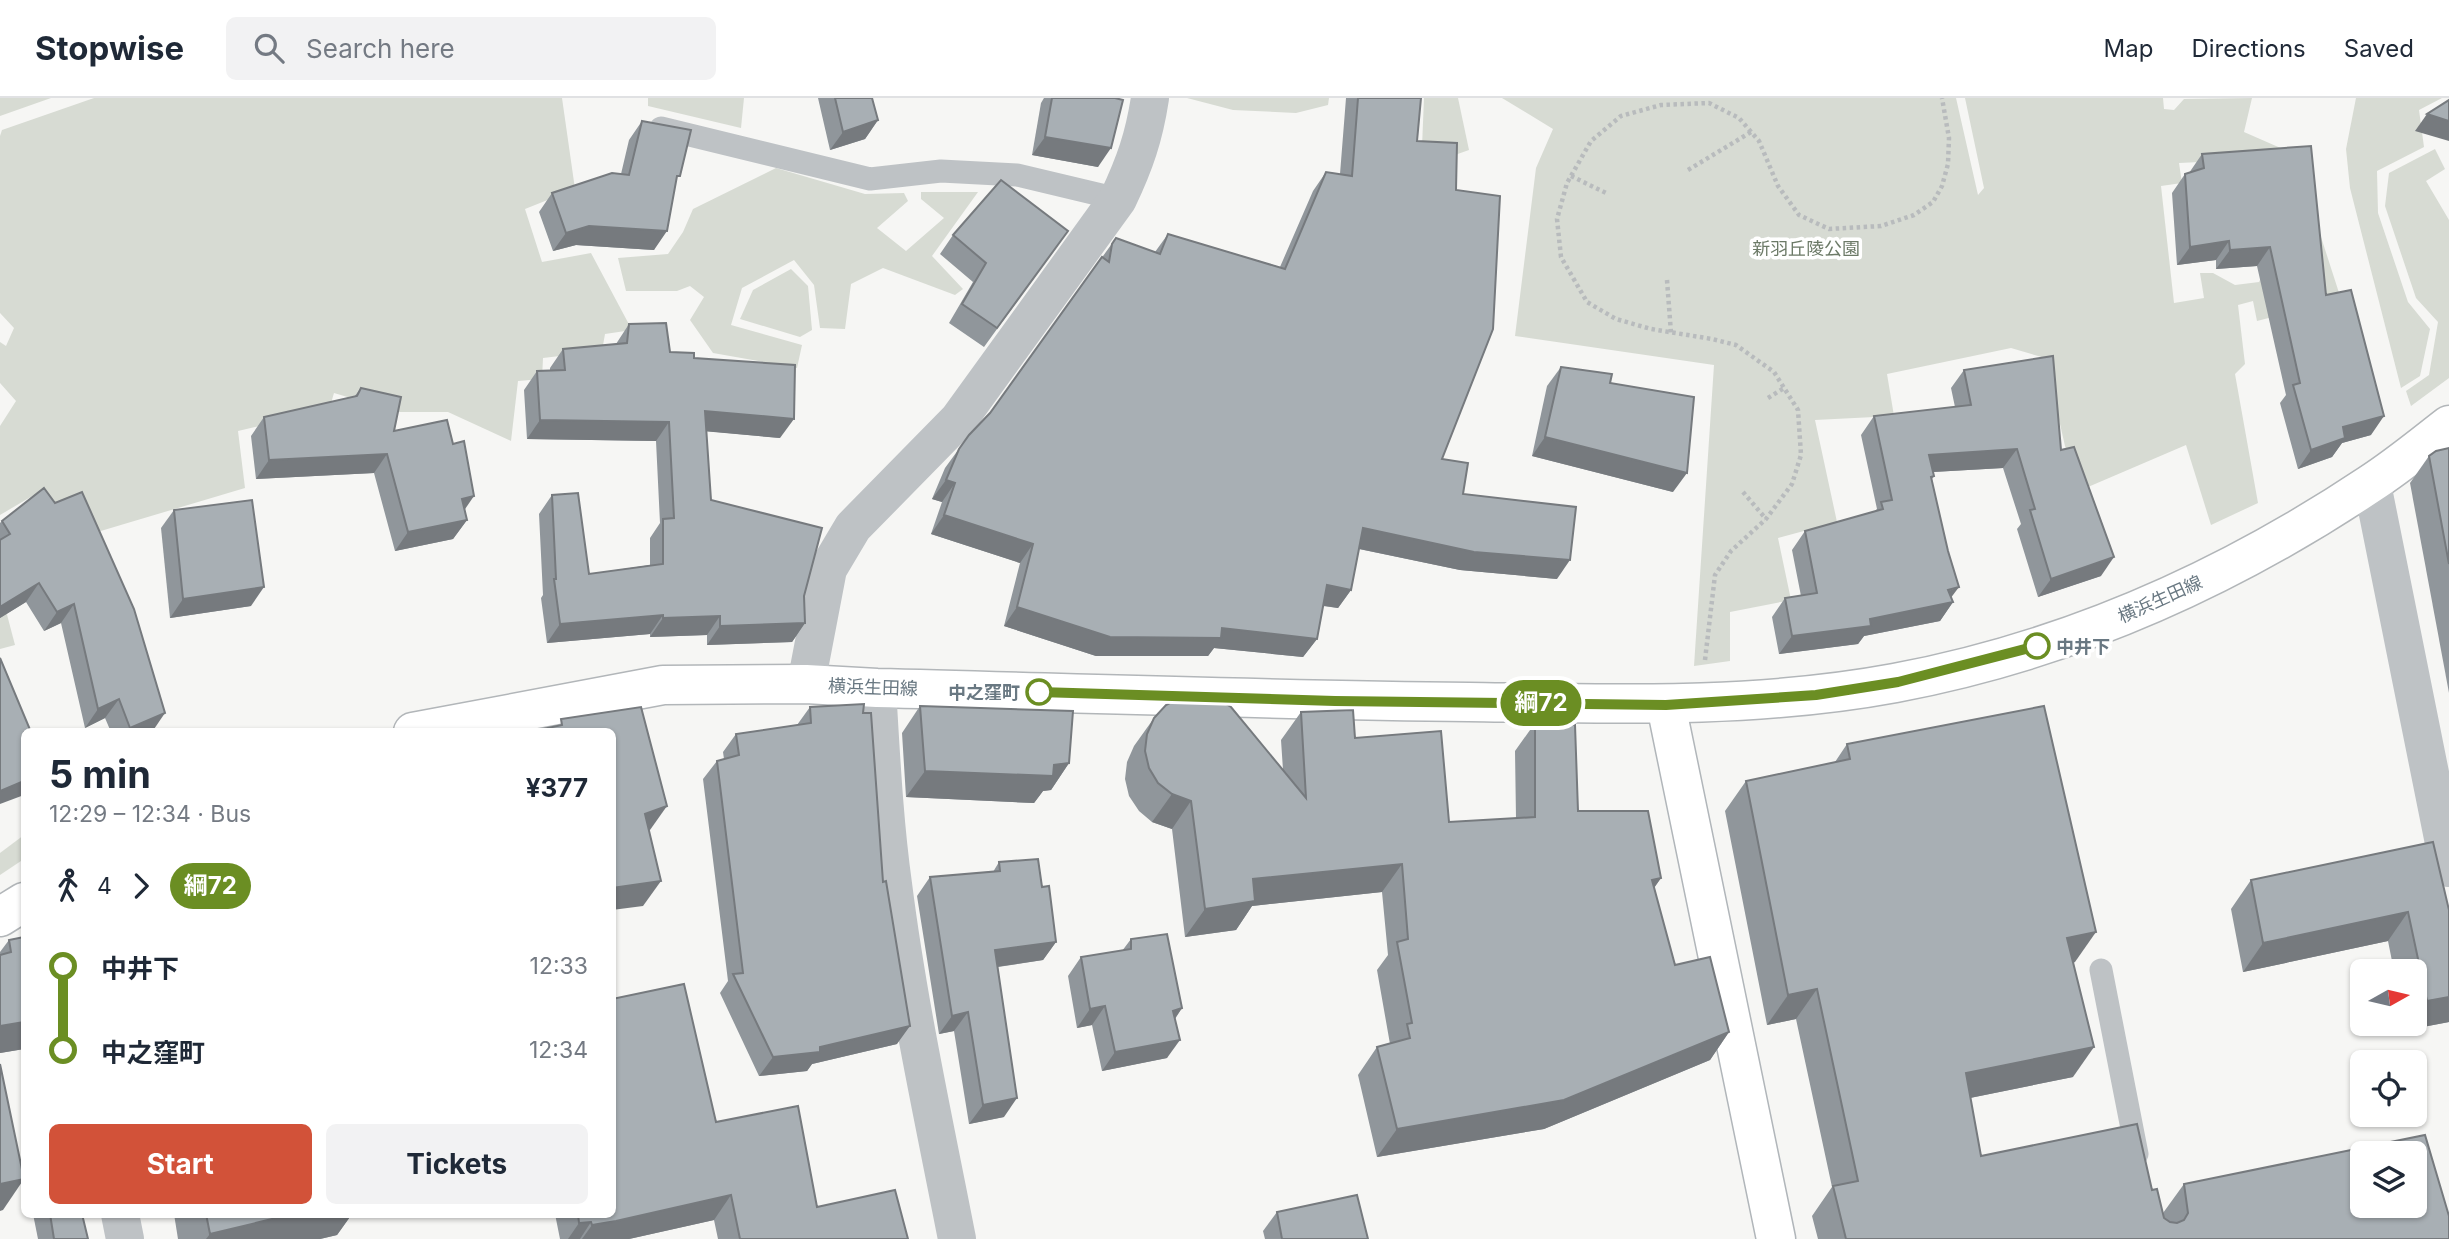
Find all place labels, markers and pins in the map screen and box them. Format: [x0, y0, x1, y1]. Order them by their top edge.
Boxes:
marker: 中井下 [2024, 633, 2050, 659]
place label: 中井下 [2056, 636, 2110, 657]
marker: 中之窪町 [1026, 679, 1052, 705]
place label: 中之窪町 [948, 682, 1020, 703]

